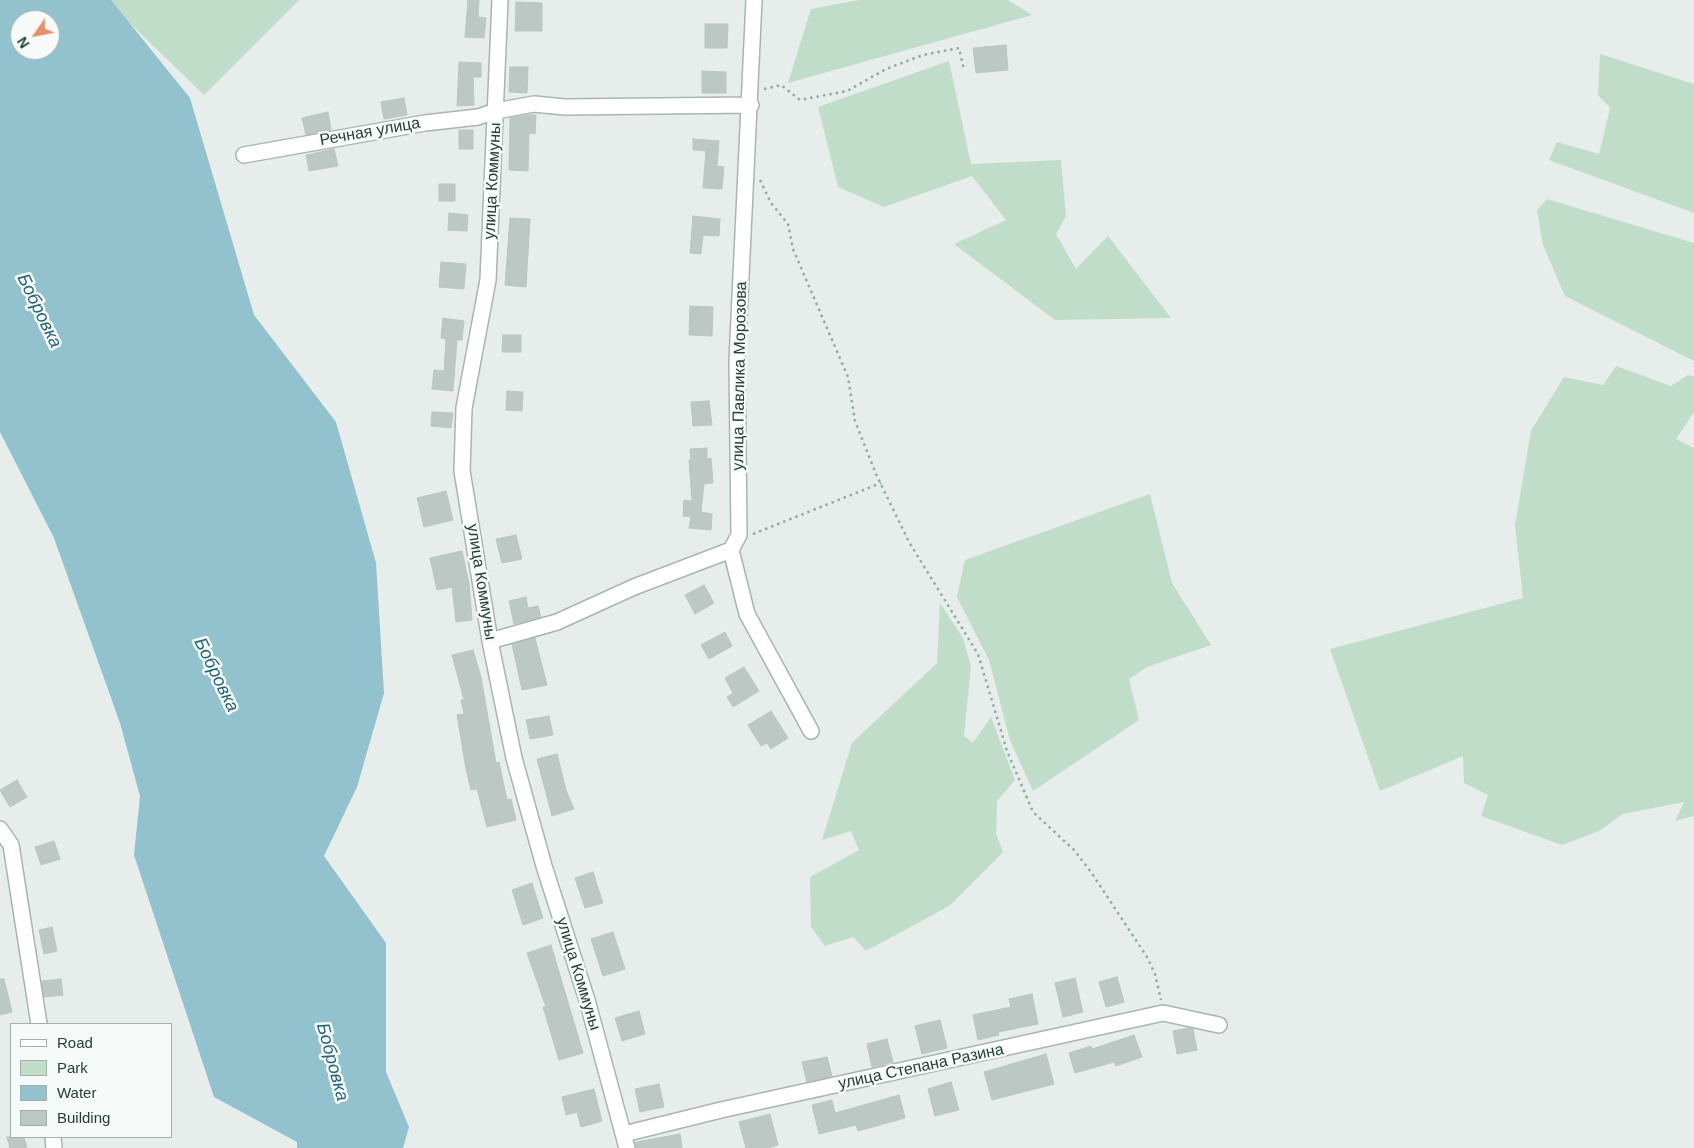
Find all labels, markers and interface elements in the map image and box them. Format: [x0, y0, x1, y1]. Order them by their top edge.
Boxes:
north arrow [10, 10, 60, 60]
text: N [14, 34, 33, 51]
street label: Речная улица [318, 114, 422, 150]
street label: улица Коммуны [480, 122, 506, 240]
water label: Бобровка [12, 270, 66, 352]
street label: улица Павлика Морозова [729, 281, 751, 471]
street label: улица Коммуны [462, 523, 500, 641]
water label: Бобровка [189, 634, 243, 716]
street label: улица Коммуны [552, 915, 604, 1033]
water label: Бобровка [311, 1021, 353, 1103]
legend [10, 1023, 172, 1138]
text: Road [57, 1034, 93, 1051]
street label: улица Степана Разина [837, 1040, 1005, 1094]
text: Park [57, 1059, 88, 1076]
text: Water [57, 1084, 96, 1101]
text: Building [57, 1109, 110, 1126]

